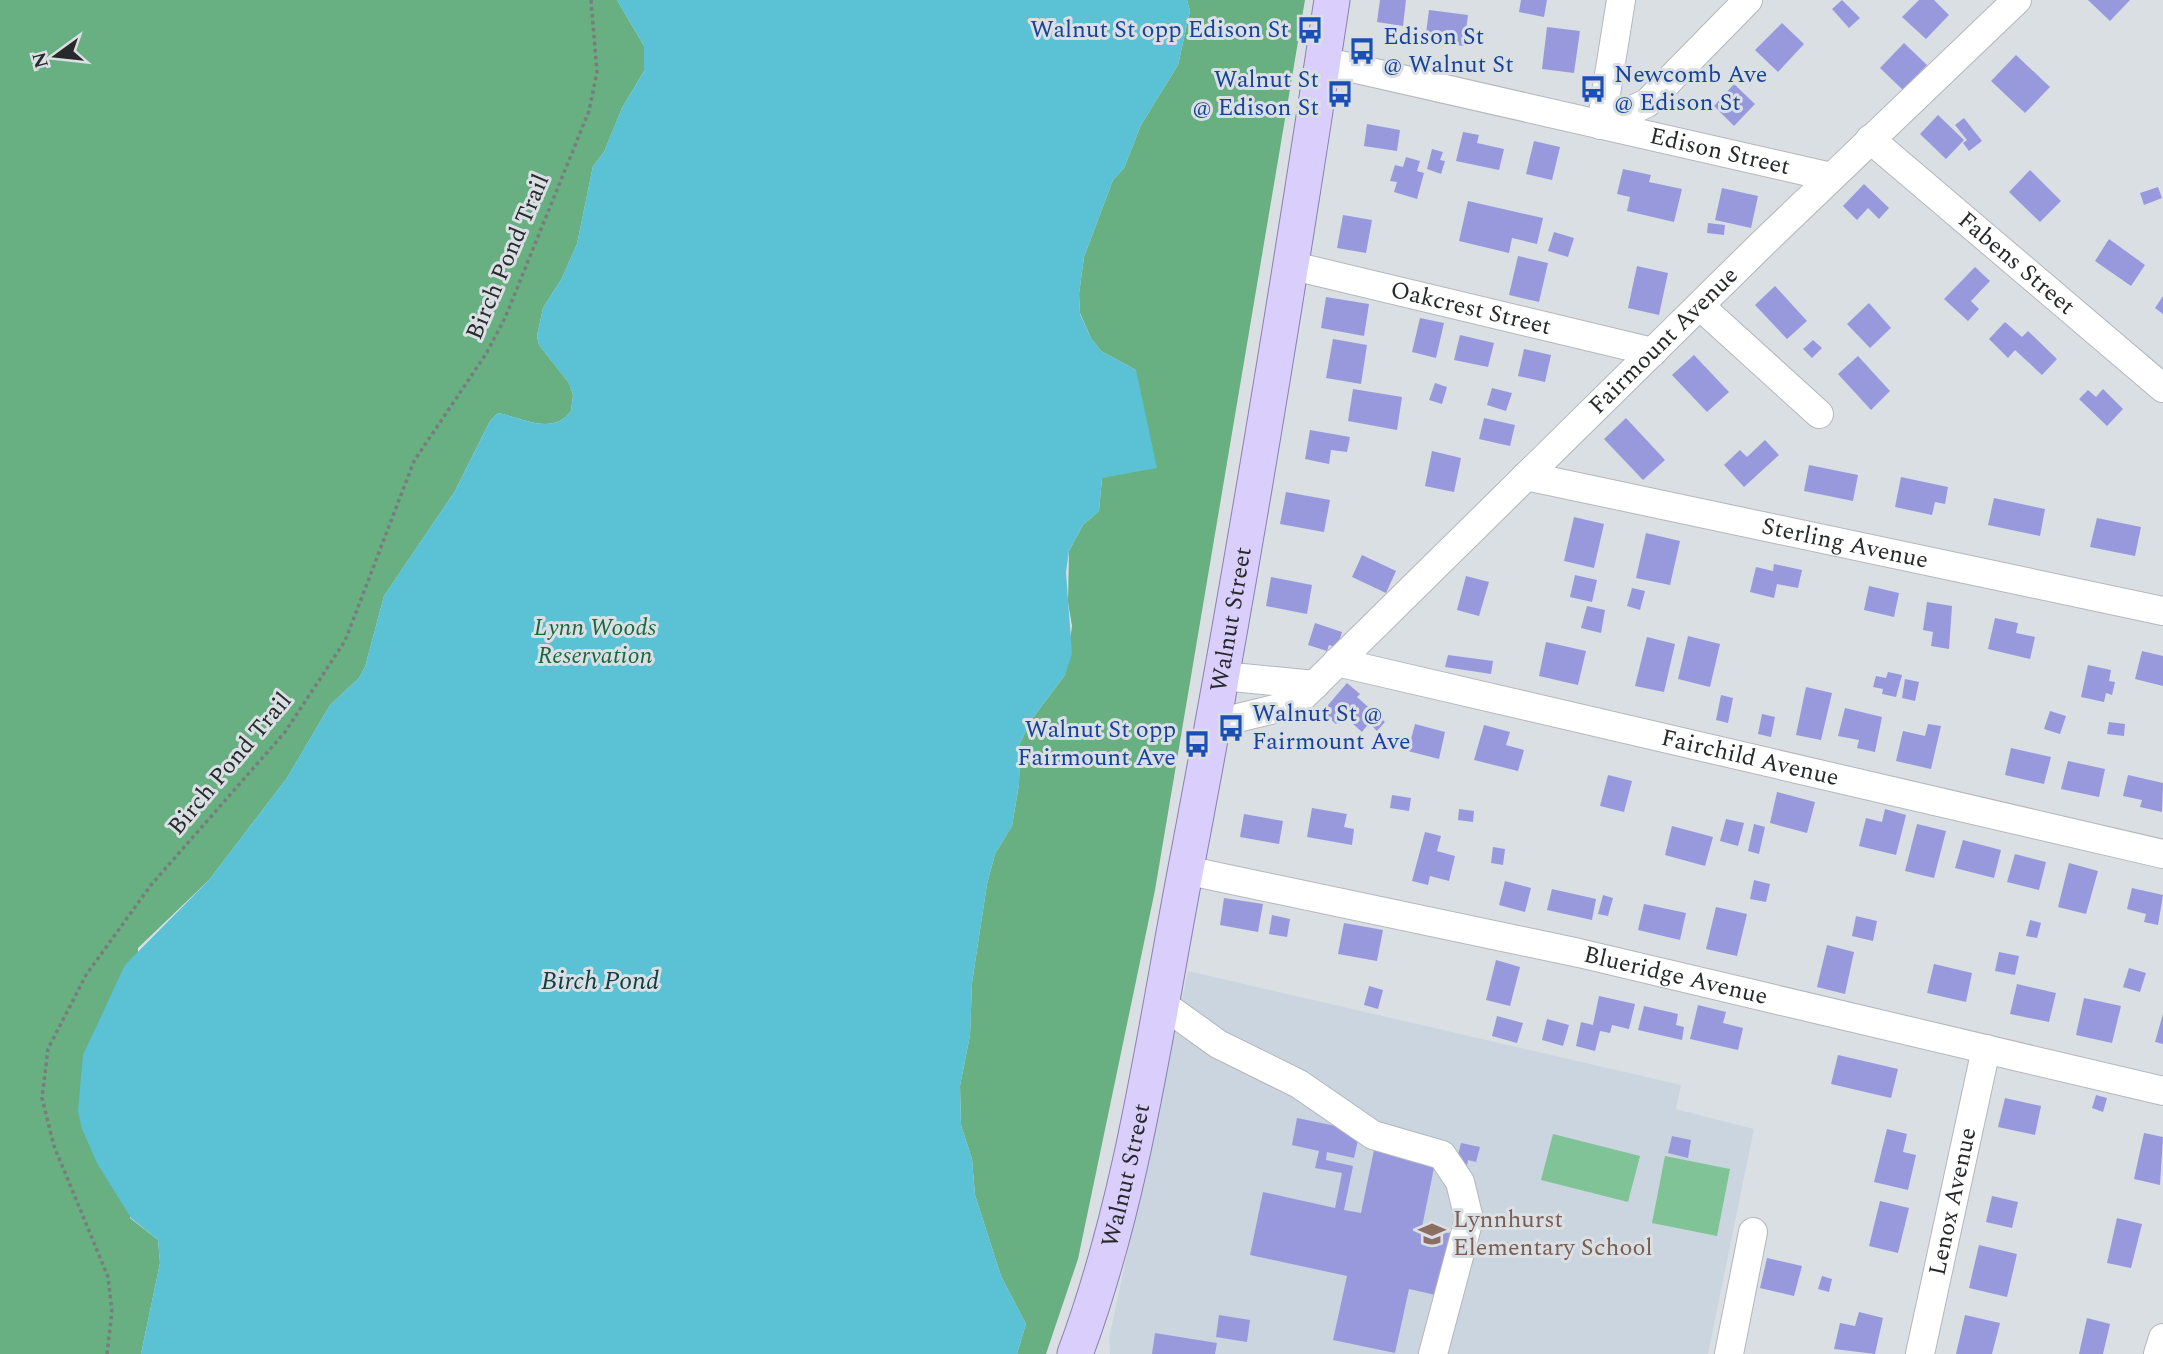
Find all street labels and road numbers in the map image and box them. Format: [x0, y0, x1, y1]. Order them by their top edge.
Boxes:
street label: Edison Street [1646, 118, 1793, 185]
street label: Birch Pond Trail [457, 169, 559, 345]
street label: Fabens Street [1950, 203, 2083, 324]
street label: Fairmount Avenue [1581, 259, 1747, 423]
street label: Oakcrest Street [1387, 272, 1555, 345]
street label: Sterling Avenue [1758, 508, 1932, 579]
street label: Walnut Street [1201, 544, 1262, 695]
street label: Birch Pond Trail [159, 685, 301, 843]
street label: Fairchild Avenue [1657, 720, 1843, 796]
street label: Blueridge Avenue [1580, 937, 1771, 1015]
street label: Walnut Street [1092, 1100, 1160, 1251]
street label: Lenox Avenue [1919, 1124, 1987, 1279]

